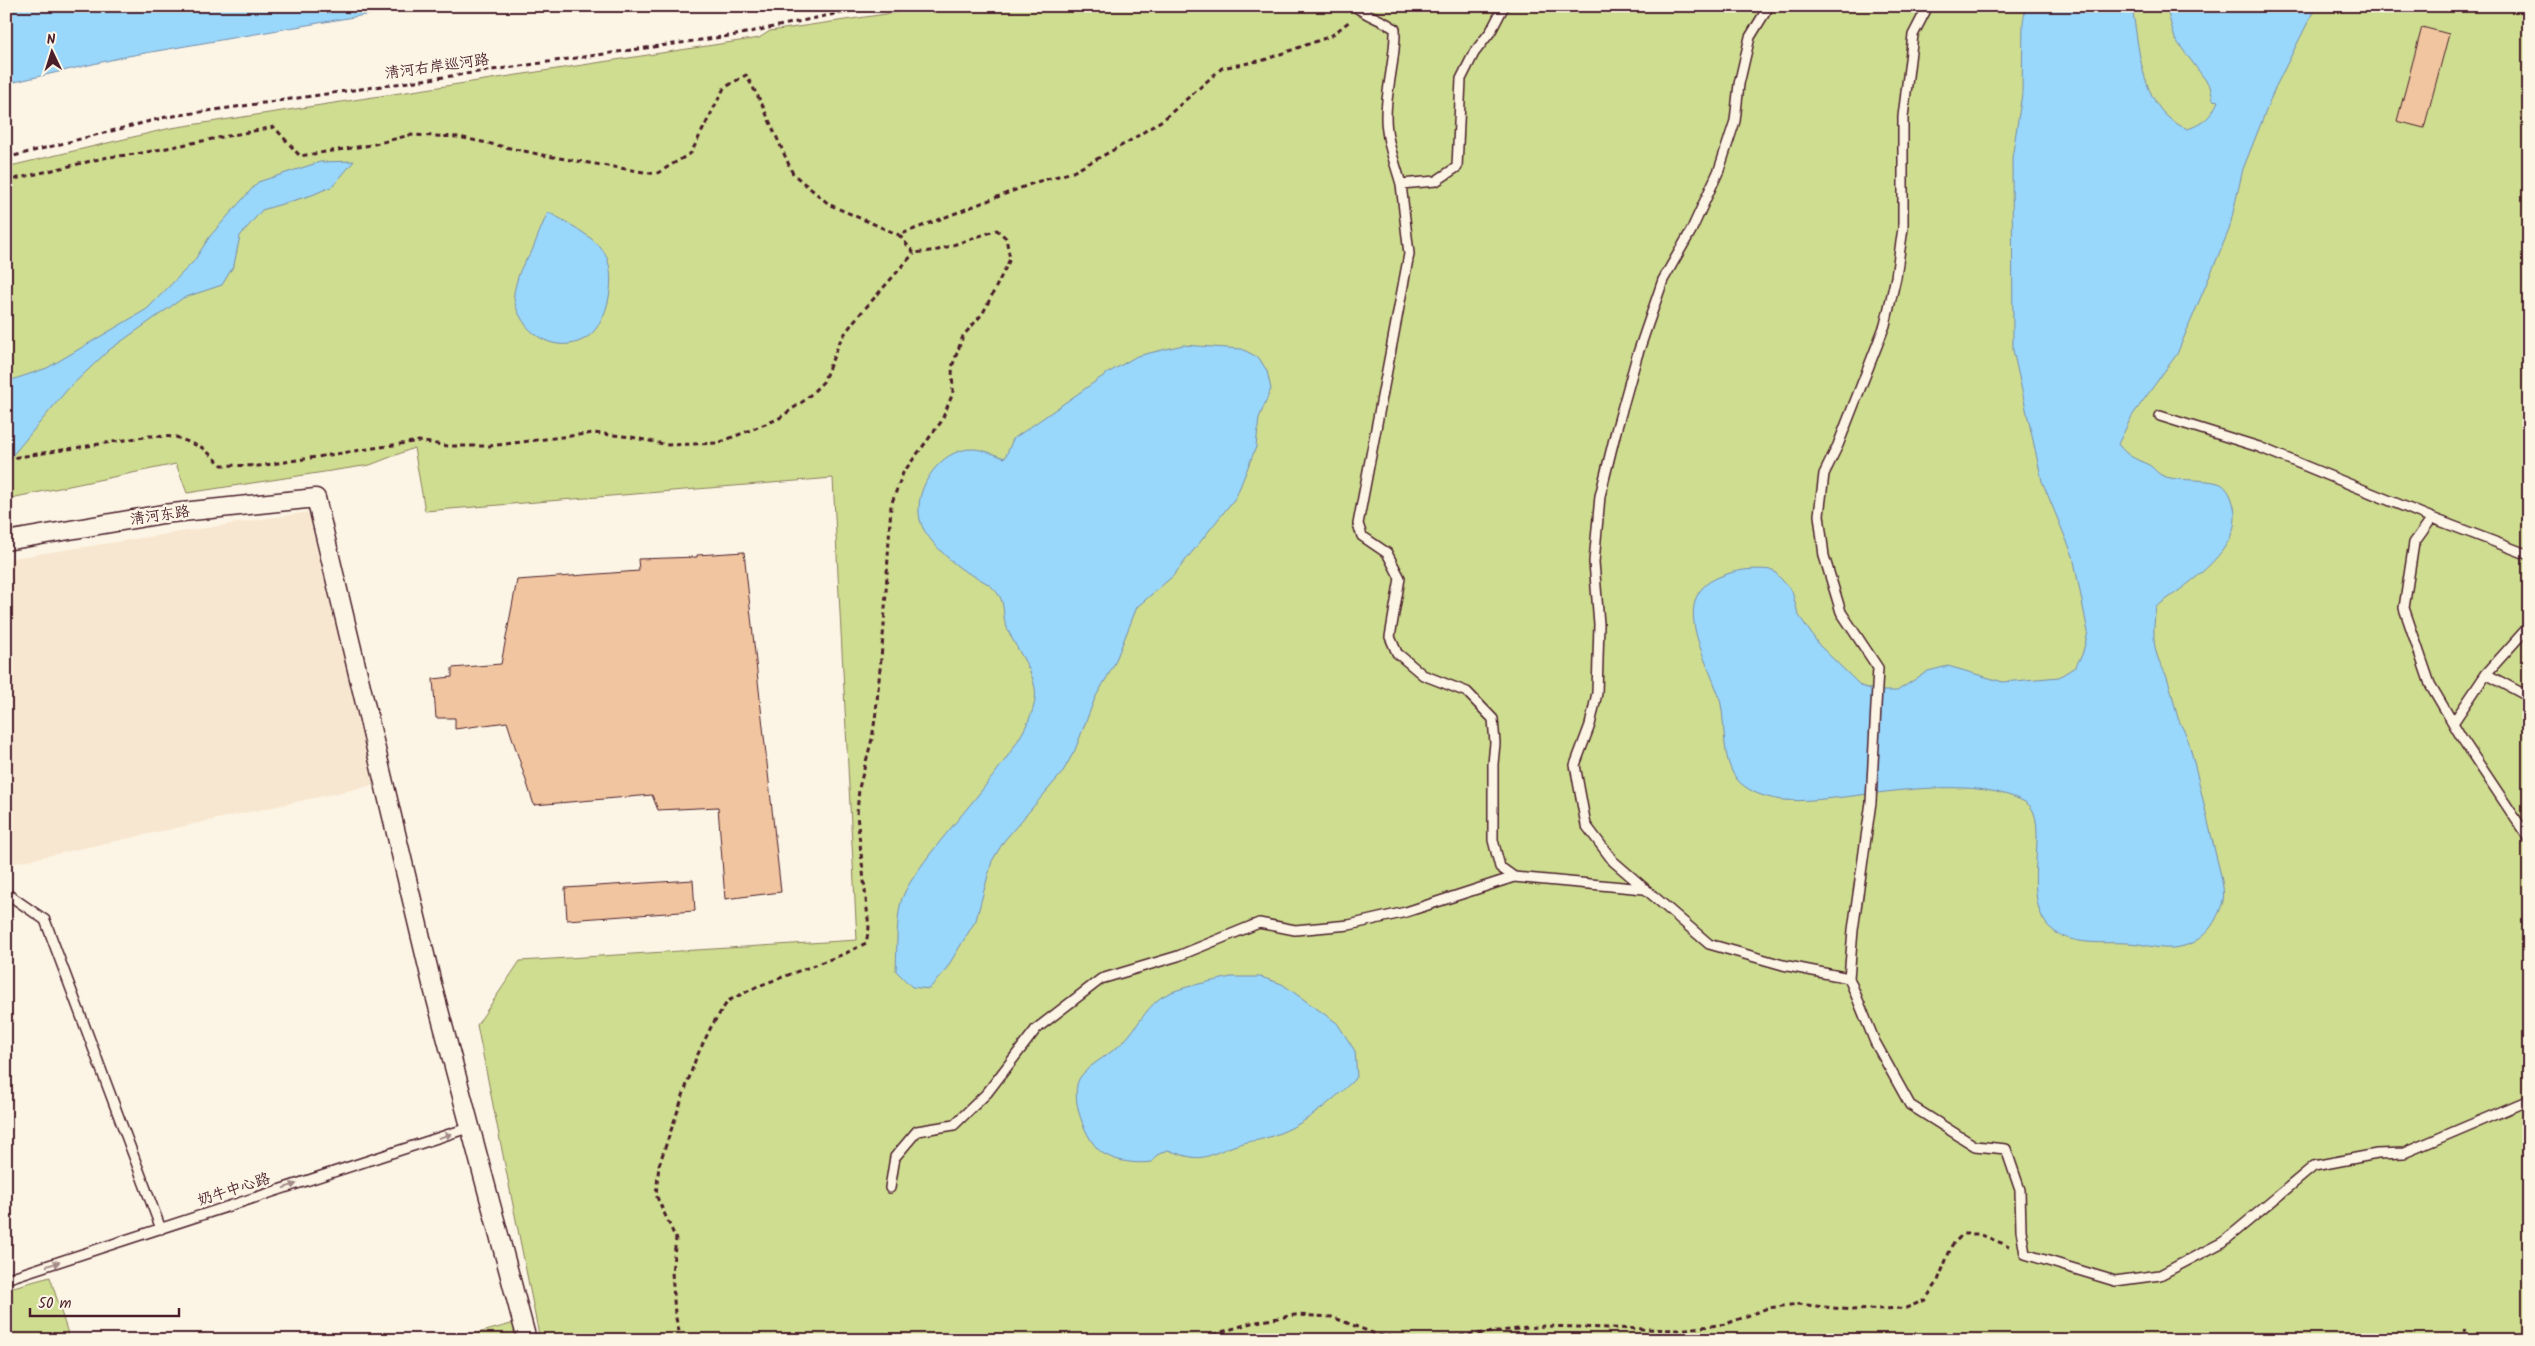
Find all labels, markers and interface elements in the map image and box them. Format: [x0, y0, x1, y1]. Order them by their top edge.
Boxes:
north arrow [28, 28, 78, 78]
text: N [46, 29, 56, 51]
street label: 清河右岸巡河路 [383, 48, 491, 86]
street label: 清河东路 [129, 500, 191, 532]
one-way arrow [437, 1132, 452, 1139]
street label: 奶牛中心路 [195, 1167, 273, 1213]
one-way arrow [283, 1182, 298, 1190]
one-way arrow [45, 1260, 60, 1267]
scale bar [30, 1286, 179, 1318]
text: 50 m [38, 1292, 72, 1316]

